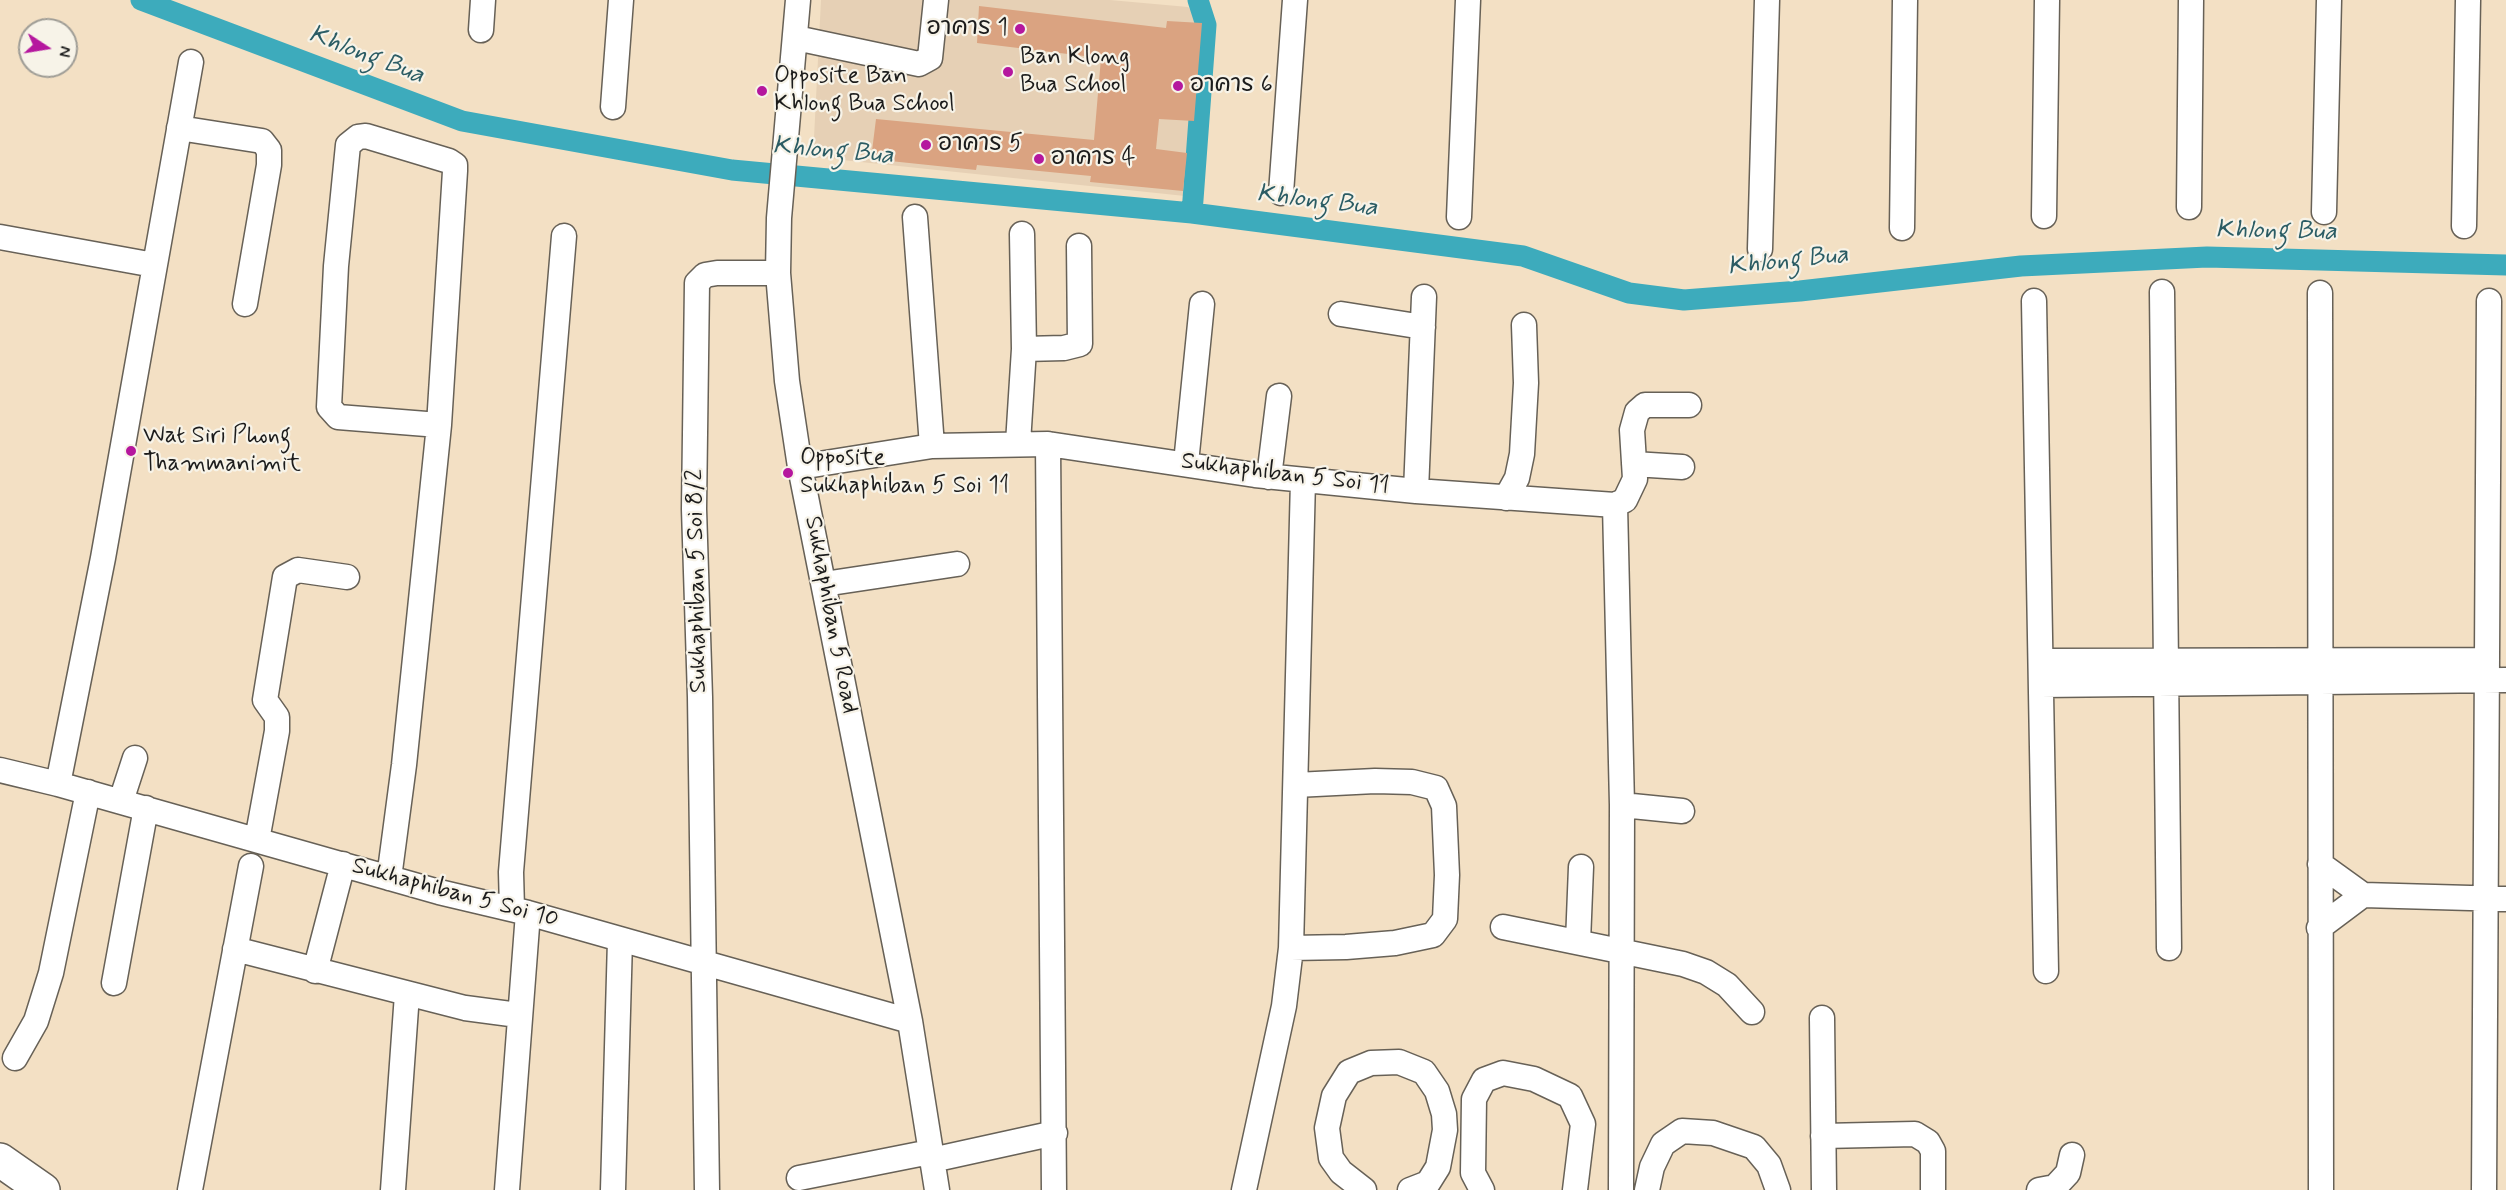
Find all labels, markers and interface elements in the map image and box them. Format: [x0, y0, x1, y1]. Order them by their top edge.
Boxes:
place label: อาคาร 1 [927, 15, 1008, 43]
north arrow [18, 18, 78, 78]
water label: Khlong Bua [304, 20, 428, 92]
marker: อาคาร 1 [1013, 22, 1027, 36]
text: N [53, 44, 76, 59]
place label: Ban Klong Bua School [1020, 44, 1130, 100]
place label: Opposite Ban Khlong Bua School [774, 63, 955, 119]
marker: Ban Klong Bua School [1001, 65, 1015, 79]
place label: อาคาร 6 [1190, 72, 1273, 100]
marker: อาคาร 6 [1171, 79, 1185, 93]
marker: Opposite Ban Khlong Bua School [755, 84, 769, 98]
water label: Khlong Bua [771, 131, 895, 173]
place label: อาคาร 5 [938, 131, 1023, 159]
marker: อาคาร 5 [919, 138, 933, 152]
place label: อาคาร 4 [1051, 145, 1135, 173]
marker: อาคาร 4 [1032, 152, 1046, 166]
water label: Khlong Bua [1255, 179, 1379, 225]
water label: Khlong Bua [2215, 215, 2337, 249]
water label: Khlong Bua [1726, 240, 1850, 284]
place label: Wat Siri Phong Thammanimit [143, 423, 301, 479]
marker: Wat Siri Phong Thammanimit [124, 444, 138, 458]
place label: Opposite Sukhaphiban 5 Soi 11 [800, 445, 1009, 501]
street label: Sukhaphiban 5 Soi 11 [1179, 448, 1391, 502]
marker: Opposite Sukhaphiban 5 Soi 11 [781, 466, 795, 480]
street label: Sukhaphiban 5 Soi 8/2 [682, 469, 714, 693]
street label: Sukhaphiban 5 Road [797, 514, 863, 716]
street label: Sukhaphiban 5 Soi 10 [349, 853, 561, 935]

